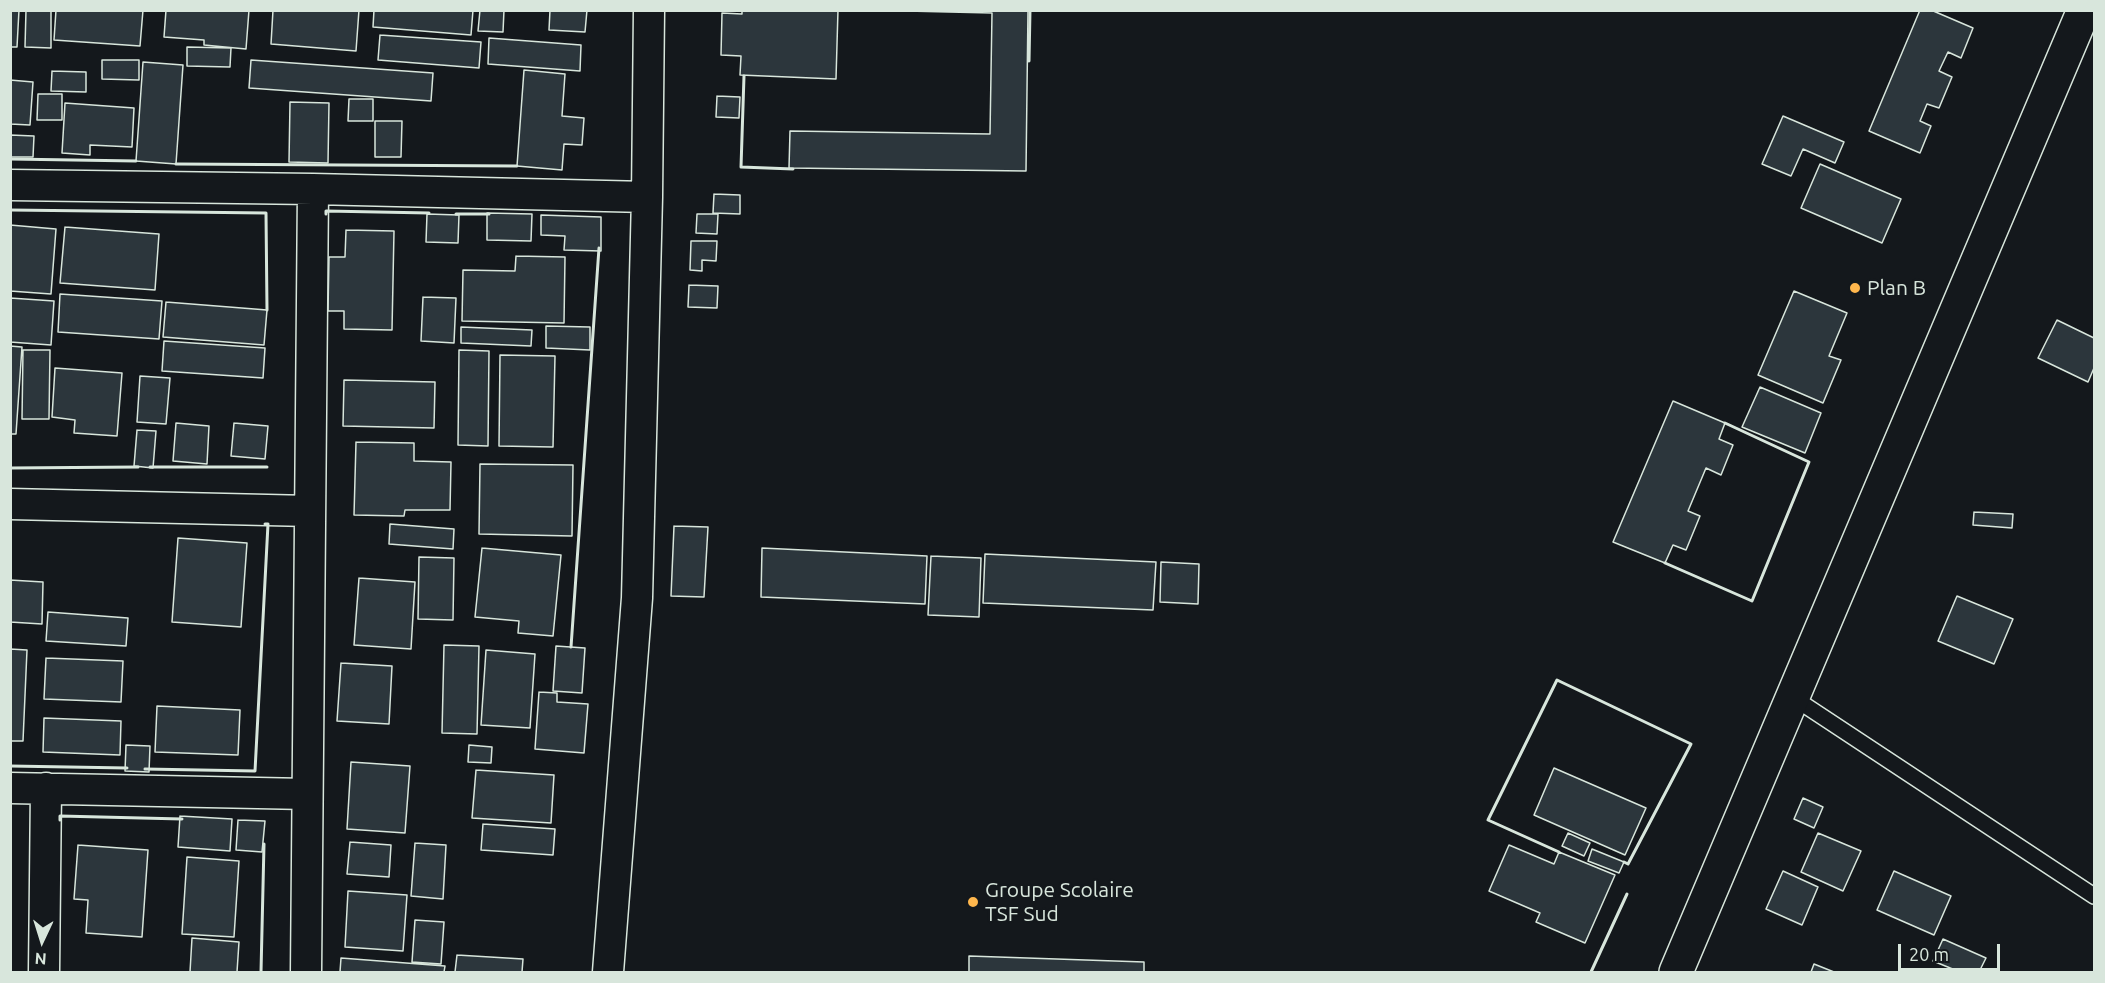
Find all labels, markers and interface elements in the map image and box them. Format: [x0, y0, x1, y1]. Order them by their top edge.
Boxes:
place label: Plan B [1867, 275, 1926, 301]
marker: Plan B [1848, 281, 1862, 295]
place label: Groupe Scolaire TSF Sud [985, 877, 1134, 927]
marker: Groupe Scolaire TSF Sud [966, 895, 980, 909]
north arrow [12, 911, 72, 971]
scale bar [1901, 932, 2003, 970]
text: 20 m [1909, 944, 1949, 964]
text: N [34, 950, 47, 968]

